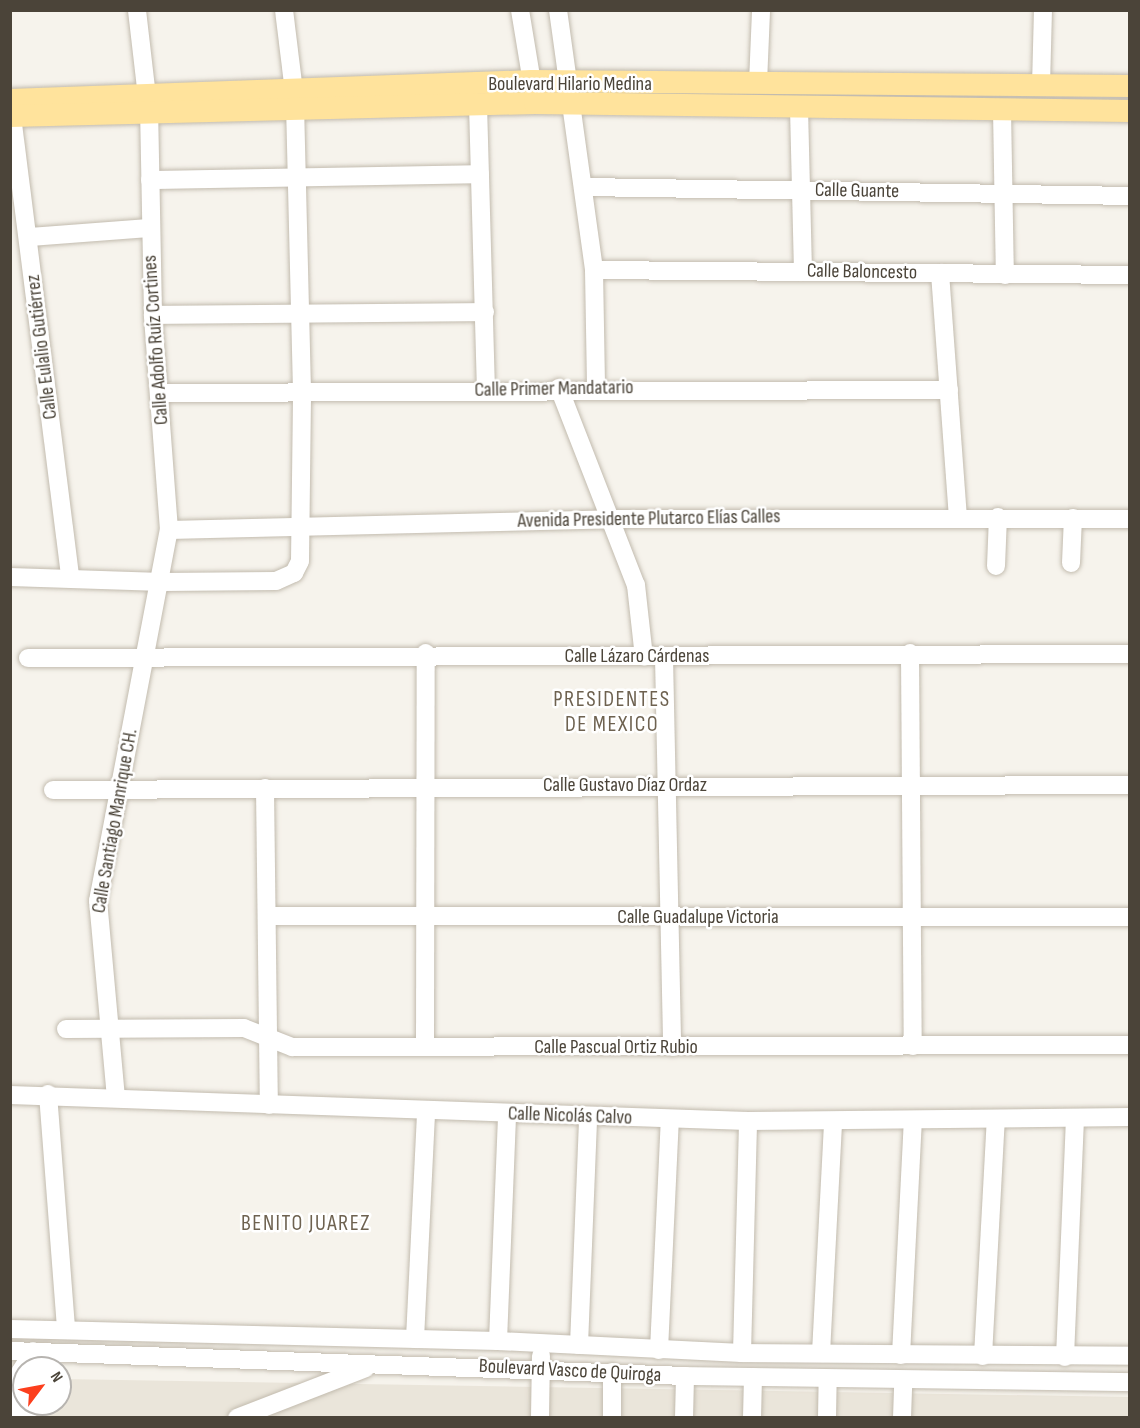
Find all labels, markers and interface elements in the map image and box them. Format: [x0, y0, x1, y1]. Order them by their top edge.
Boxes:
street label: Boulevard Hilario Medina [488, 72, 652, 96]
street label: Calle Guante [815, 178, 899, 204]
street label: Calle Adolfo Ruíz Cortines [138, 254, 174, 426]
street label: Calle Baloncesto [807, 259, 917, 285]
street label: Calle Eulalio Gutiérrez [21, 273, 63, 421]
street label: Calle Primer Mandatario [474, 376, 634, 402]
street label: Avenida Presidente Plutarco Elías Calles [517, 505, 781, 533]
street label: Calle Lázaro Cárdenas [565, 644, 709, 668]
district label: PRESIDENTES DE MEXICO [553, 686, 671, 738]
street label: Calle Santiago Manrique CH. [87, 727, 143, 915]
street label: Calle Gustavo Díaz Ordaz [543, 773, 707, 797]
street label: Calle Guadalupe Victoria [617, 905, 779, 929]
street label: Calle Pascual Ortiz Rubio [534, 1035, 698, 1059]
street label: Calle Nicolás Calvo [507, 1102, 633, 1130]
district label: BENITO JUAREZ [241, 1211, 371, 1237]
street label: Boulevard Vasco de Quiroga [478, 1354, 662, 1388]
north arrow [12, 1356, 72, 1416]
text: N [46, 1369, 66, 1386]

